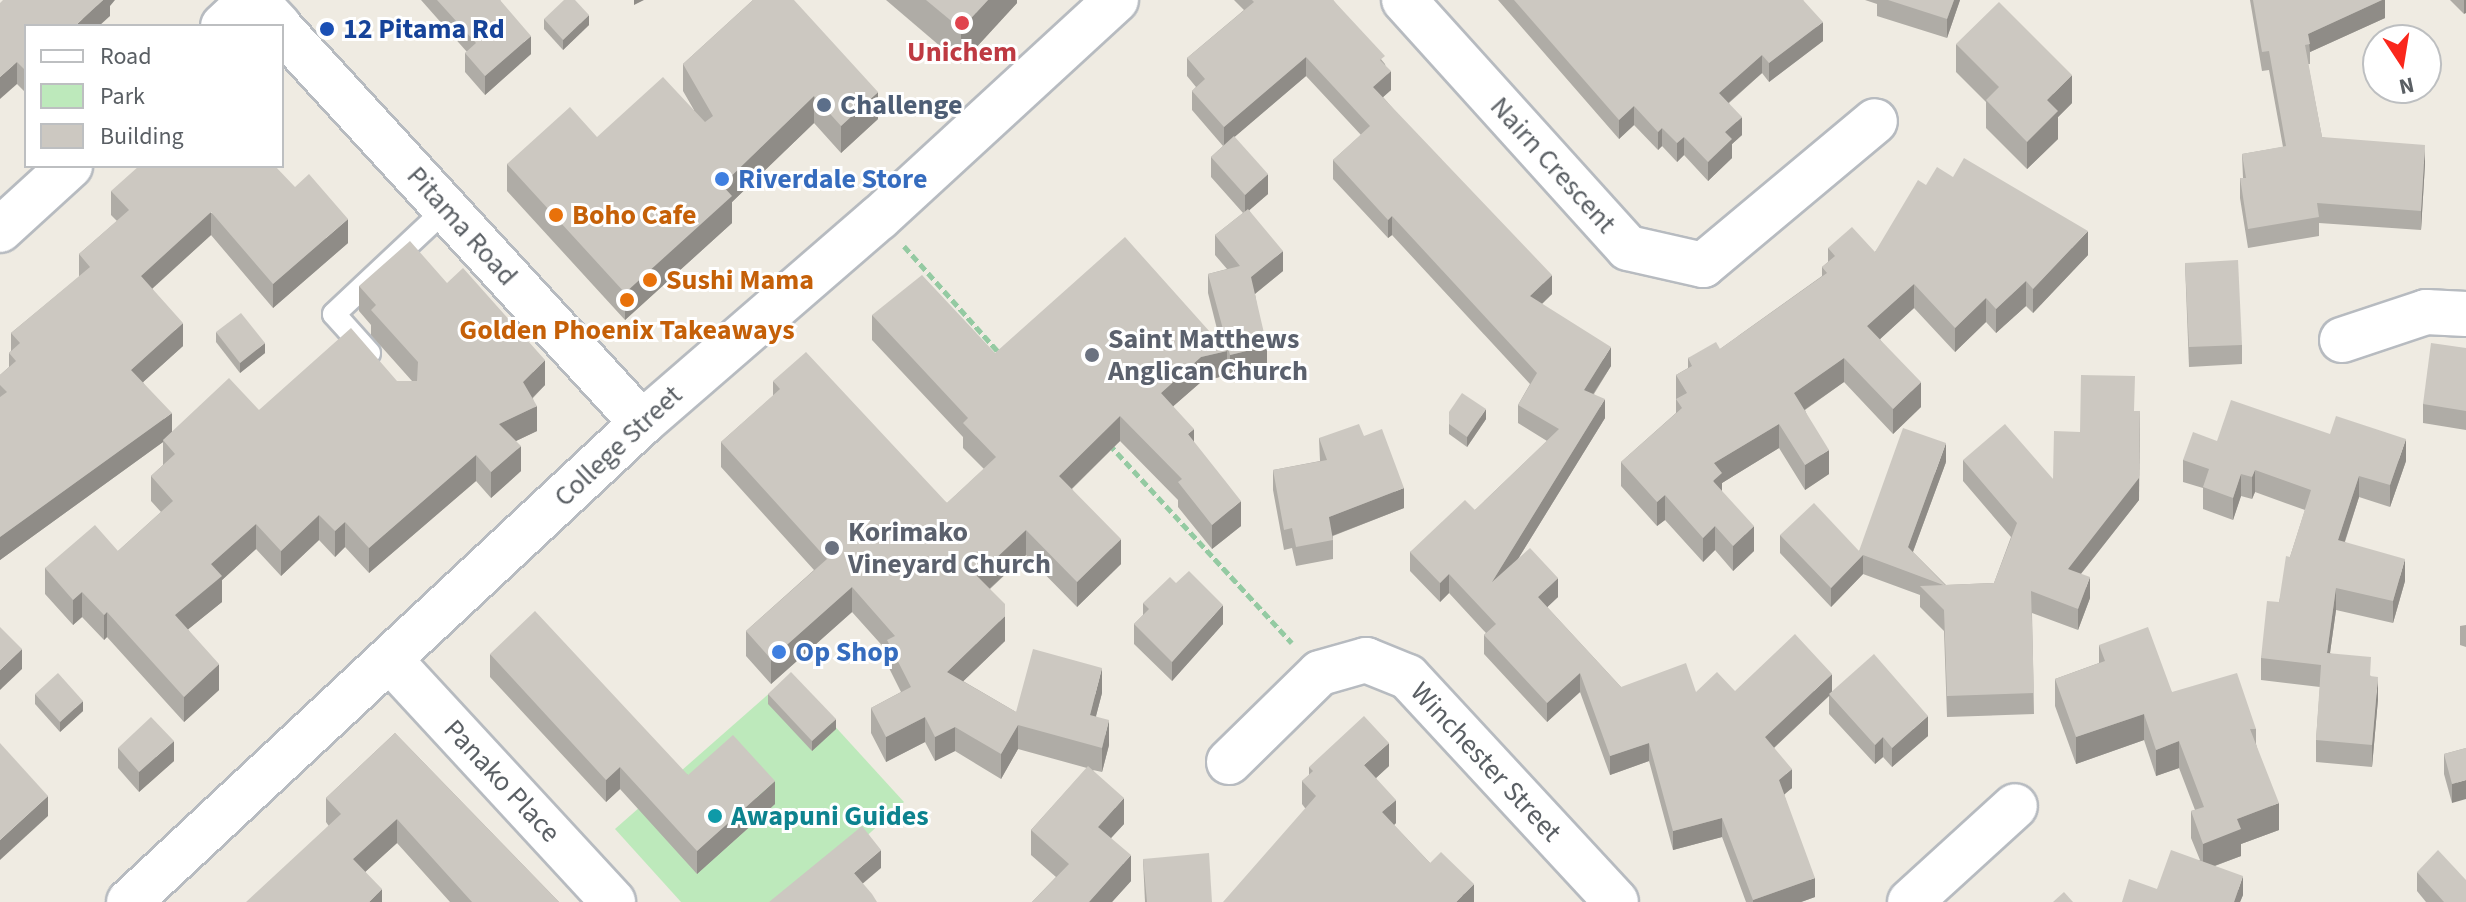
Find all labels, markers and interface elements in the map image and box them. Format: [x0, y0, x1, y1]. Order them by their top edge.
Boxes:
place label: 12 Pitama Rd [343, 12, 505, 46]
marker: Unichem [953, 14, 971, 32]
marker: 12 Pitama Rd [318, 20, 336, 38]
legend [24, 24, 284, 168]
north arrow [2362, 24, 2442, 104]
place label: Unichem [907, 35, 1017, 69]
text: Road [100, 39, 152, 74]
text: N [2396, 68, 2417, 103]
text: Park [100, 79, 145, 114]
place label: Challenge [840, 88, 963, 122]
street label: Nairn Crescent [1483, 90, 1623, 240]
marker: Challenge [815, 96, 833, 114]
text: Building [100, 119, 184, 154]
street label: Pitama Road [400, 159, 524, 293]
place label: Riverdale Store [738, 162, 927, 196]
marker: Riverdale Store [713, 170, 731, 188]
place label: Boho Cafe [572, 198, 696, 232]
marker: Boho Cafe [547, 206, 565, 224]
place label: Sushi Mama [666, 263, 814, 297]
marker: Sushi Mama [641, 271, 659, 289]
marker: Golden Phoenix Takeaways [618, 291, 636, 309]
place label: Golden Phoenix Takeaways [459, 313, 795, 347]
place label: Saint Matthews Anglican Church [1108, 322, 1308, 388]
marker: Saint Matthews Anglican Church [1083, 346, 1101, 364]
street label: College Street [547, 378, 689, 514]
place label: Korimako Vineyard Church [848, 515, 1051, 581]
marker: Korimako Vineyard Church [823, 539, 841, 557]
place label: Op Shop [795, 635, 899, 669]
marker: Op Shop [770, 643, 788, 661]
street label: Winchester Street [1404, 675, 1568, 849]
street label: Panako Place [437, 713, 567, 849]
place label: Awapuni Guides [731, 799, 929, 833]
marker: Awapuni Guides [706, 807, 724, 825]

